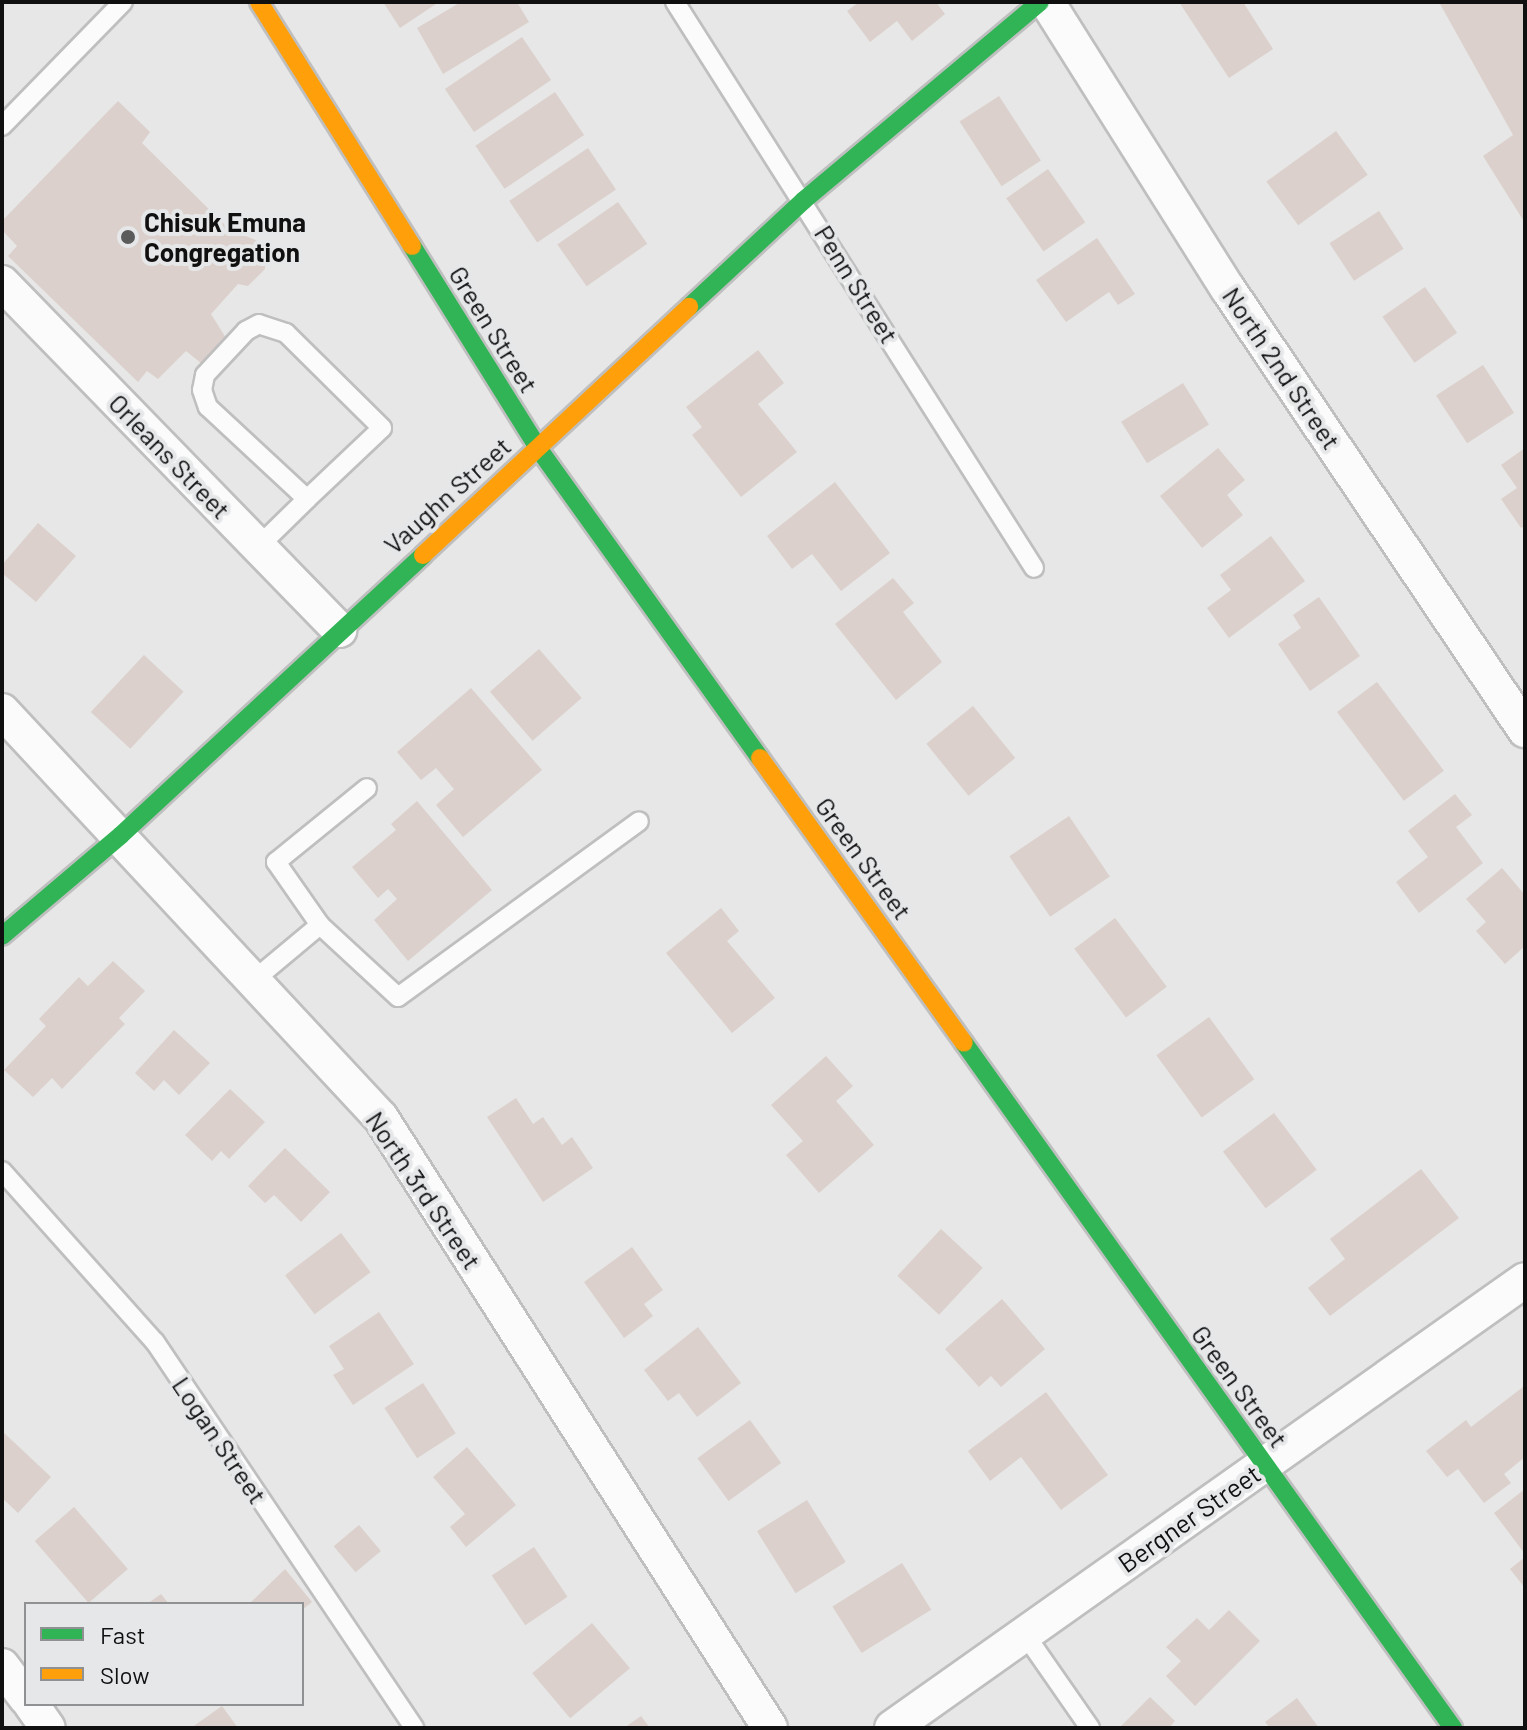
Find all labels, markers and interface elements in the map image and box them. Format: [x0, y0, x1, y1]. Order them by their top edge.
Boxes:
place label: Chisuk Emuna Congregation [144, 206, 306, 268]
street label: Penn Street [809, 219, 905, 349]
marker: Chisuk Emuna Congregation [119, 228, 137, 246]
street label: Green Street [443, 260, 545, 398]
street label: North 2nd Street [1216, 281, 1348, 455]
street label: Orleans Street [103, 387, 237, 525]
street label: Vaughn Street [377, 430, 517, 560]
street label: Green Street [809, 791, 919, 925]
street label: North 3rd Street [360, 1105, 488, 1275]
street label: Green Street [1185, 1319, 1295, 1453]
street label: Logan Street [166, 1371, 274, 1509]
street label: Bergner Street [1112, 1457, 1266, 1579]
legend [24, 1602, 304, 1706]
text: Fast [100, 1620, 145, 1649]
text: Slow [100, 1660, 149, 1689]

